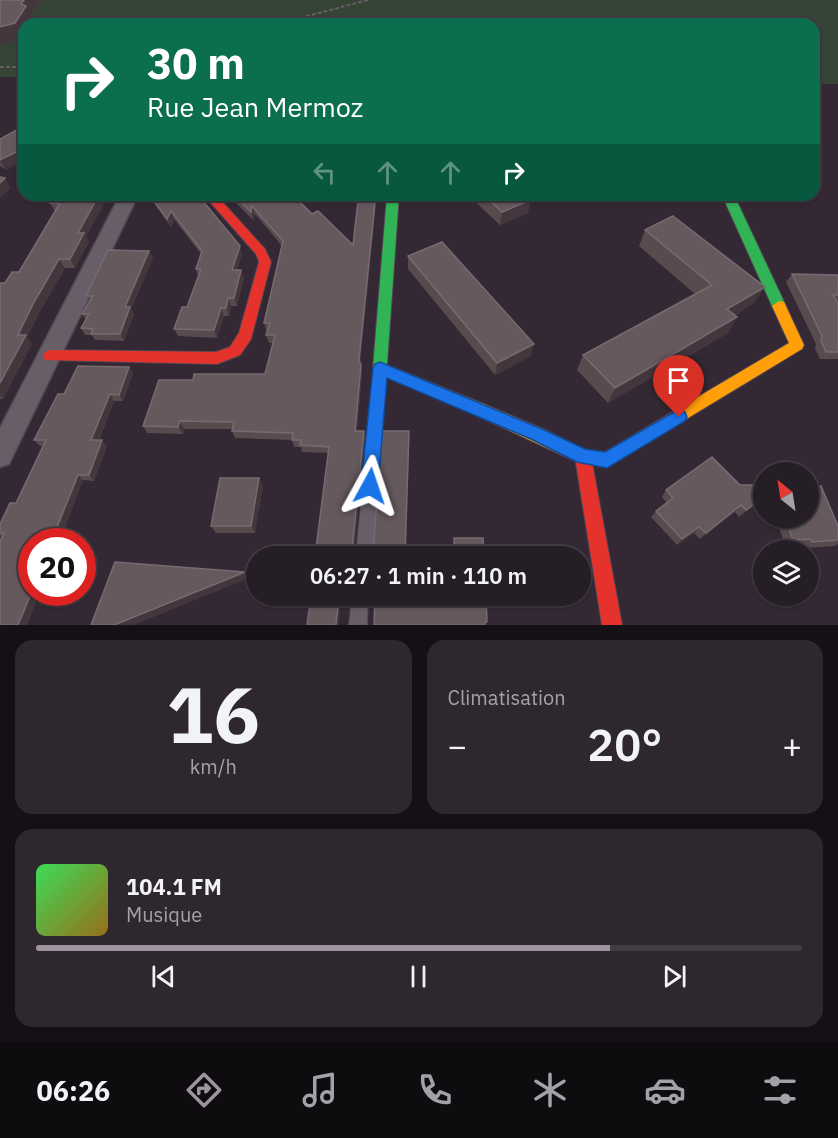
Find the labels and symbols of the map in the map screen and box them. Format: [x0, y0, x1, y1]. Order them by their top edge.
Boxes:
pin [653, 355, 704, 417]
position arrow [338, 454, 402, 518]
north arrow [753, 462, 819, 528]
speed limit sign: 20 [18, 528, 96, 606]

